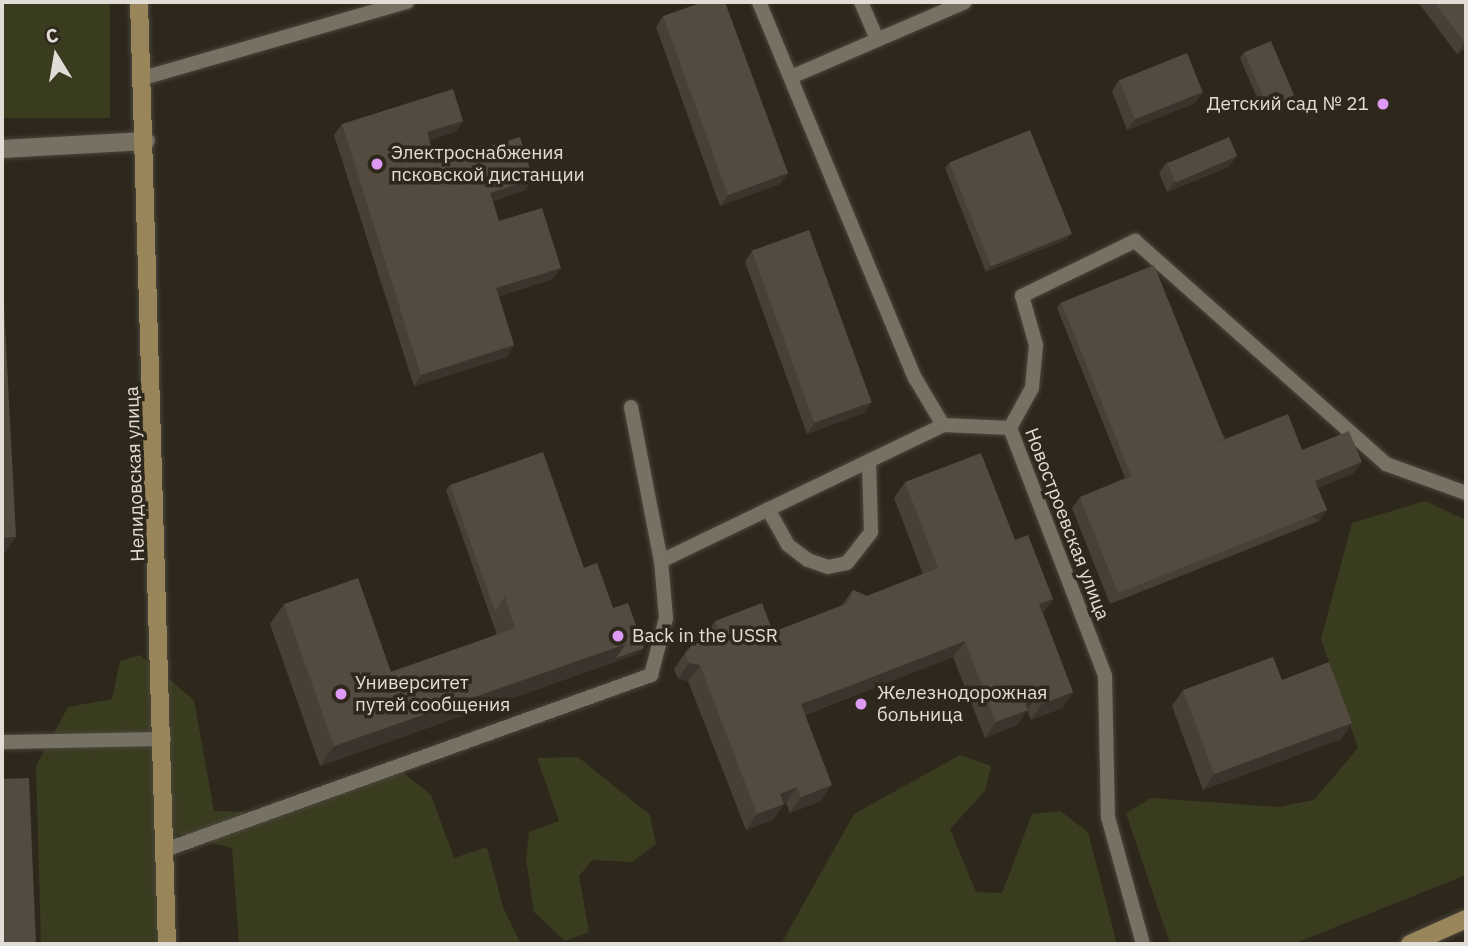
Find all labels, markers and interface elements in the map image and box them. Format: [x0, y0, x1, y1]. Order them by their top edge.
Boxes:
north arrow [21, 21, 91, 91]
text: С [44, 22, 60, 48]
place label: Детский сад № 21 [1207, 93, 1369, 115]
marker: Детский сад № 21 [1375, 96, 1391, 112]
place label: Электроснабжения псковской дистанции [391, 142, 585, 186]
marker: Электроснабжения псковской дистанции [369, 156, 385, 172]
street label: Нелидовская улица [121, 386, 149, 562]
street label: Новостроевская улица [1020, 425, 1114, 623]
place label: Back in the USSR [632, 625, 778, 647]
marker: Back in the USSR [610, 628, 626, 644]
place label: Университет путей сообщения [355, 672, 510, 716]
place label: Железнодорожная больница [877, 682, 1047, 726]
marker: Университет путей сообщения [333, 686, 349, 702]
marker: Железнодорожная больница [851, 694, 871, 714]

